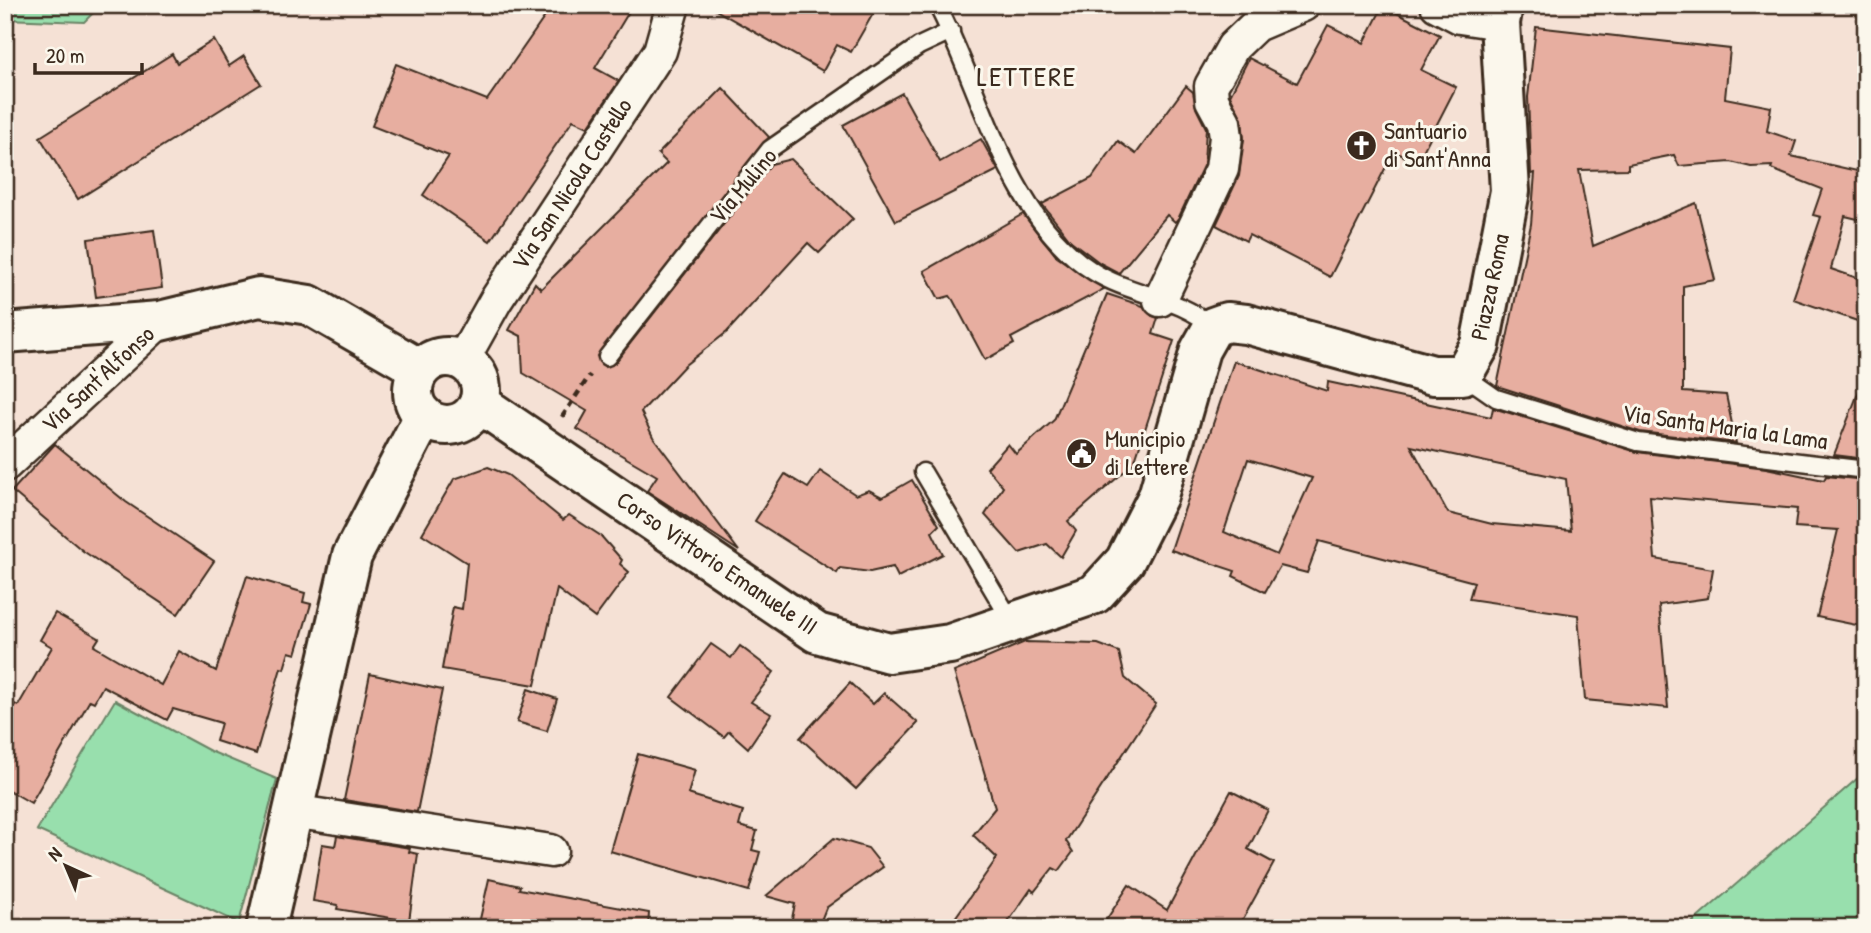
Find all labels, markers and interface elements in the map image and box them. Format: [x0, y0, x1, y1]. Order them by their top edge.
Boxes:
scale bar [35, 32, 142, 76]
text: 20 m [46, 41, 84, 70]
district label: LETTERE [977, 57, 1077, 95]
street label: Via San Nicola Castello [504, 91, 639, 275]
place label: Santuario di Sant'Anna [1384, 114, 1491, 174]
church icon: Santuario di Sant'Anna [1344, 128, 1378, 162]
street label: Via Mulino [701, 140, 784, 230]
street label: Piazza Roma [1462, 231, 1516, 343]
street label: Via Sant'Alfonso [34, 317, 161, 439]
street label: Via Santa Maria la Lama [1620, 396, 1830, 456]
place label: Municipio di Lettere [1105, 422, 1189, 482]
public building icon: Municipio di Lettere [1065, 436, 1099, 470]
street label: Corso Vittorio Emanuele III [611, 483, 824, 641]
north arrow [32, 832, 102, 902]
text: N [42, 841, 67, 867]

